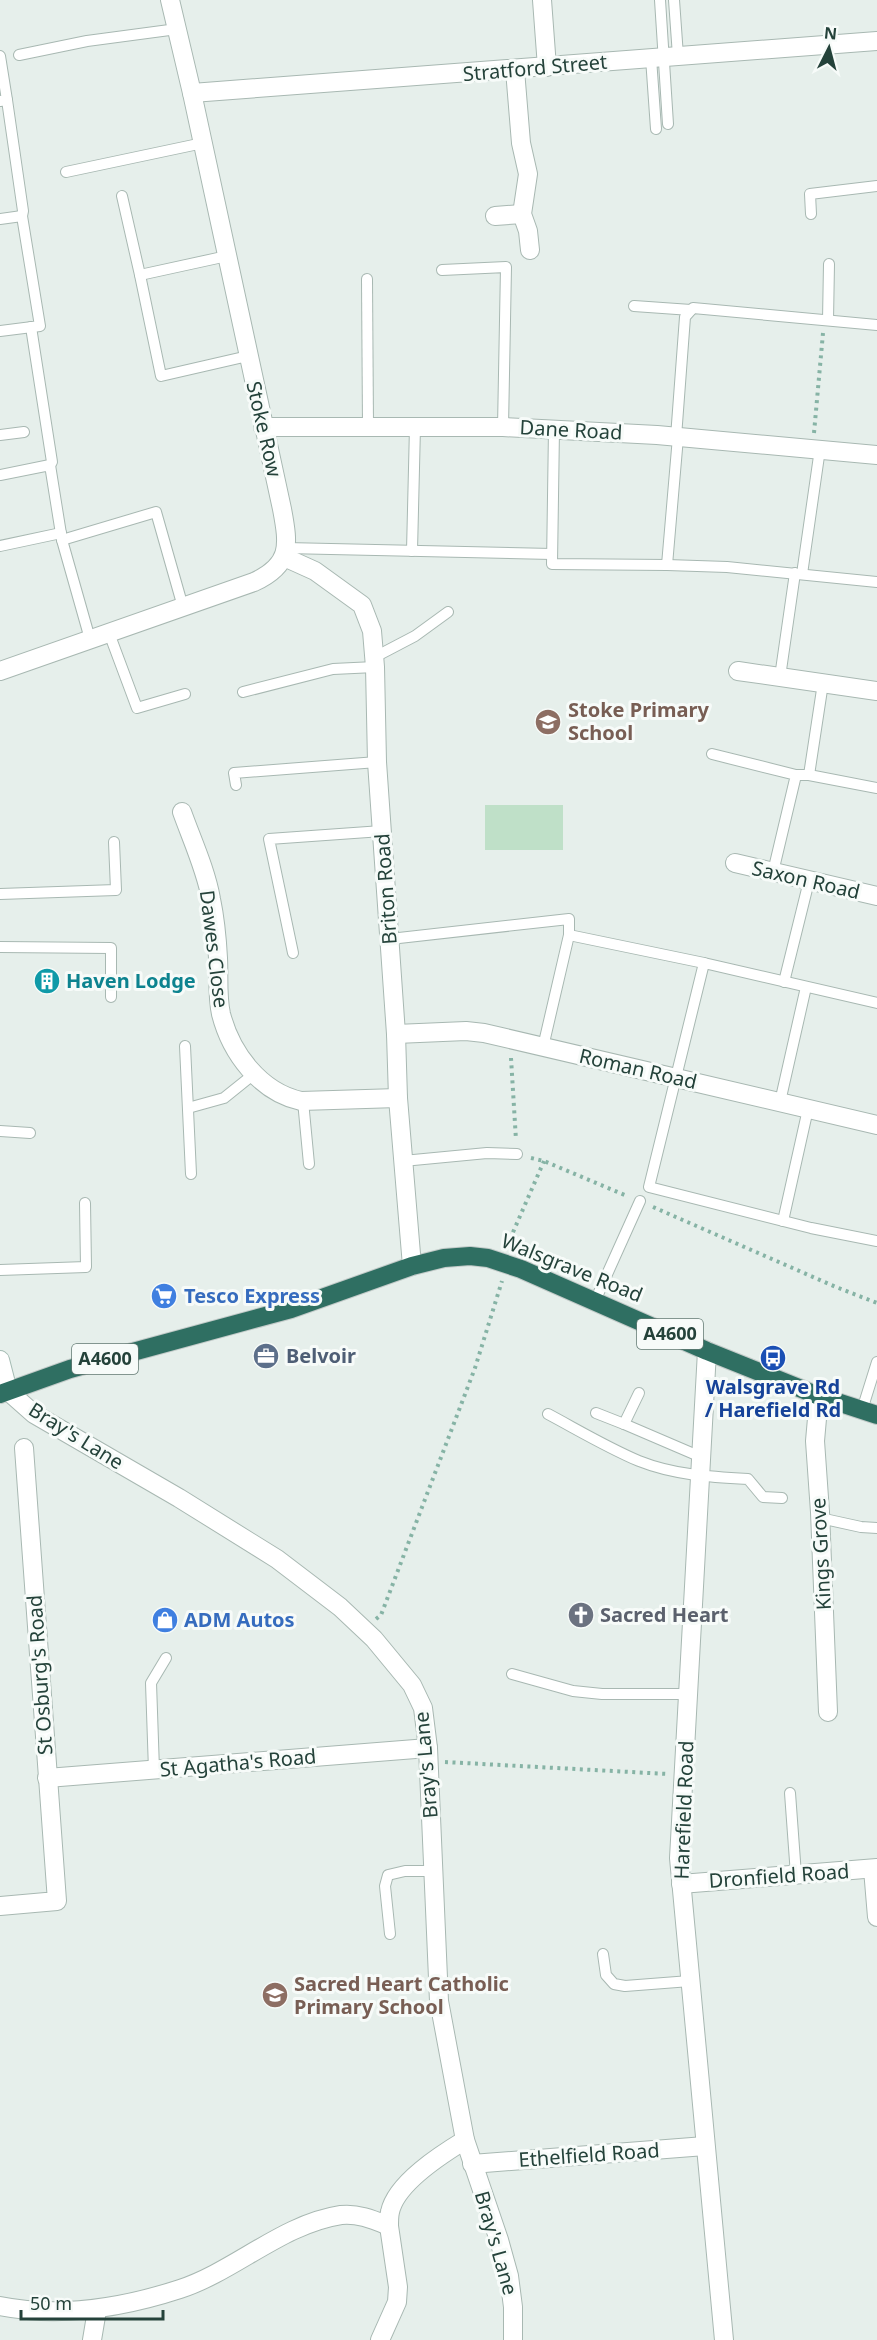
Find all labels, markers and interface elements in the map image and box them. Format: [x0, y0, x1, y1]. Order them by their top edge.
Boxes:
north arrow [799, 18, 859, 78]
text: N [823, 21, 838, 45]
street label: Stratford Street [462, 48, 608, 87]
street label: Stoke Row [240, 378, 289, 480]
street label: Dane Road [519, 413, 623, 446]
place label: Stoke Primary School [568, 696, 709, 746]
school or university icon: Stoke Primary School [533, 707, 563, 737]
street label: Briton Road [368, 833, 403, 946]
street label: Saxon Road [749, 854, 863, 905]
street label: Dawes Close [194, 889, 235, 1009]
building icon: Haven Lodge [32, 966, 62, 996]
place label: Haven Lodge [66, 967, 196, 994]
street label: Roman Road [577, 1042, 700, 1095]
street label: Walsgrave Road [497, 1227, 647, 1308]
supermarket icon: Tesco Express [149, 1281, 179, 1311]
place label: Tesco Express [184, 1282, 320, 1309]
road number: A4600 [637, 1319, 703, 1349]
office icon: Belvoir [251, 1341, 281, 1371]
place label: Belvoir [286, 1342, 356, 1369]
bus stop icon: Walsgrave Rd / Harefield Rd [758, 1343, 788, 1373]
road number: A4600 [72, 1344, 138, 1374]
place label: Walsgrave Rd / Harefield Rd [705, 1373, 841, 1423]
street label: Bray's Lane [24, 1396, 129, 1475]
street label: Kings Grove [804, 1497, 837, 1611]
street label: St Osburg's Road [20, 1594, 59, 1756]
church icon: Sacred Heart [566, 1600, 596, 1630]
place label: Sacred Heart [600, 1601, 729, 1628]
shop icon: ADM Autos [150, 1605, 180, 1635]
place label: ADM Autos [184, 1606, 295, 1633]
street label: Bray's Lane [407, 1711, 444, 1820]
street label: Harefield Road [668, 1740, 699, 1880]
street label: St Agatha's Road [159, 1742, 317, 1783]
street label: Dronfield Road [708, 1857, 850, 1894]
place label: Sacred Heart Catholic Primary School [294, 1970, 509, 2020]
school or university icon: Sacred Heart Catholic Primary School [260, 1980, 290, 2010]
street label: Ethelfield Road [518, 2136, 660, 2173]
street label: Bray's Lane [469, 2188, 524, 2298]
scale bar [21, 2283, 164, 2321]
text: 50 m [30, 2291, 72, 2315]

